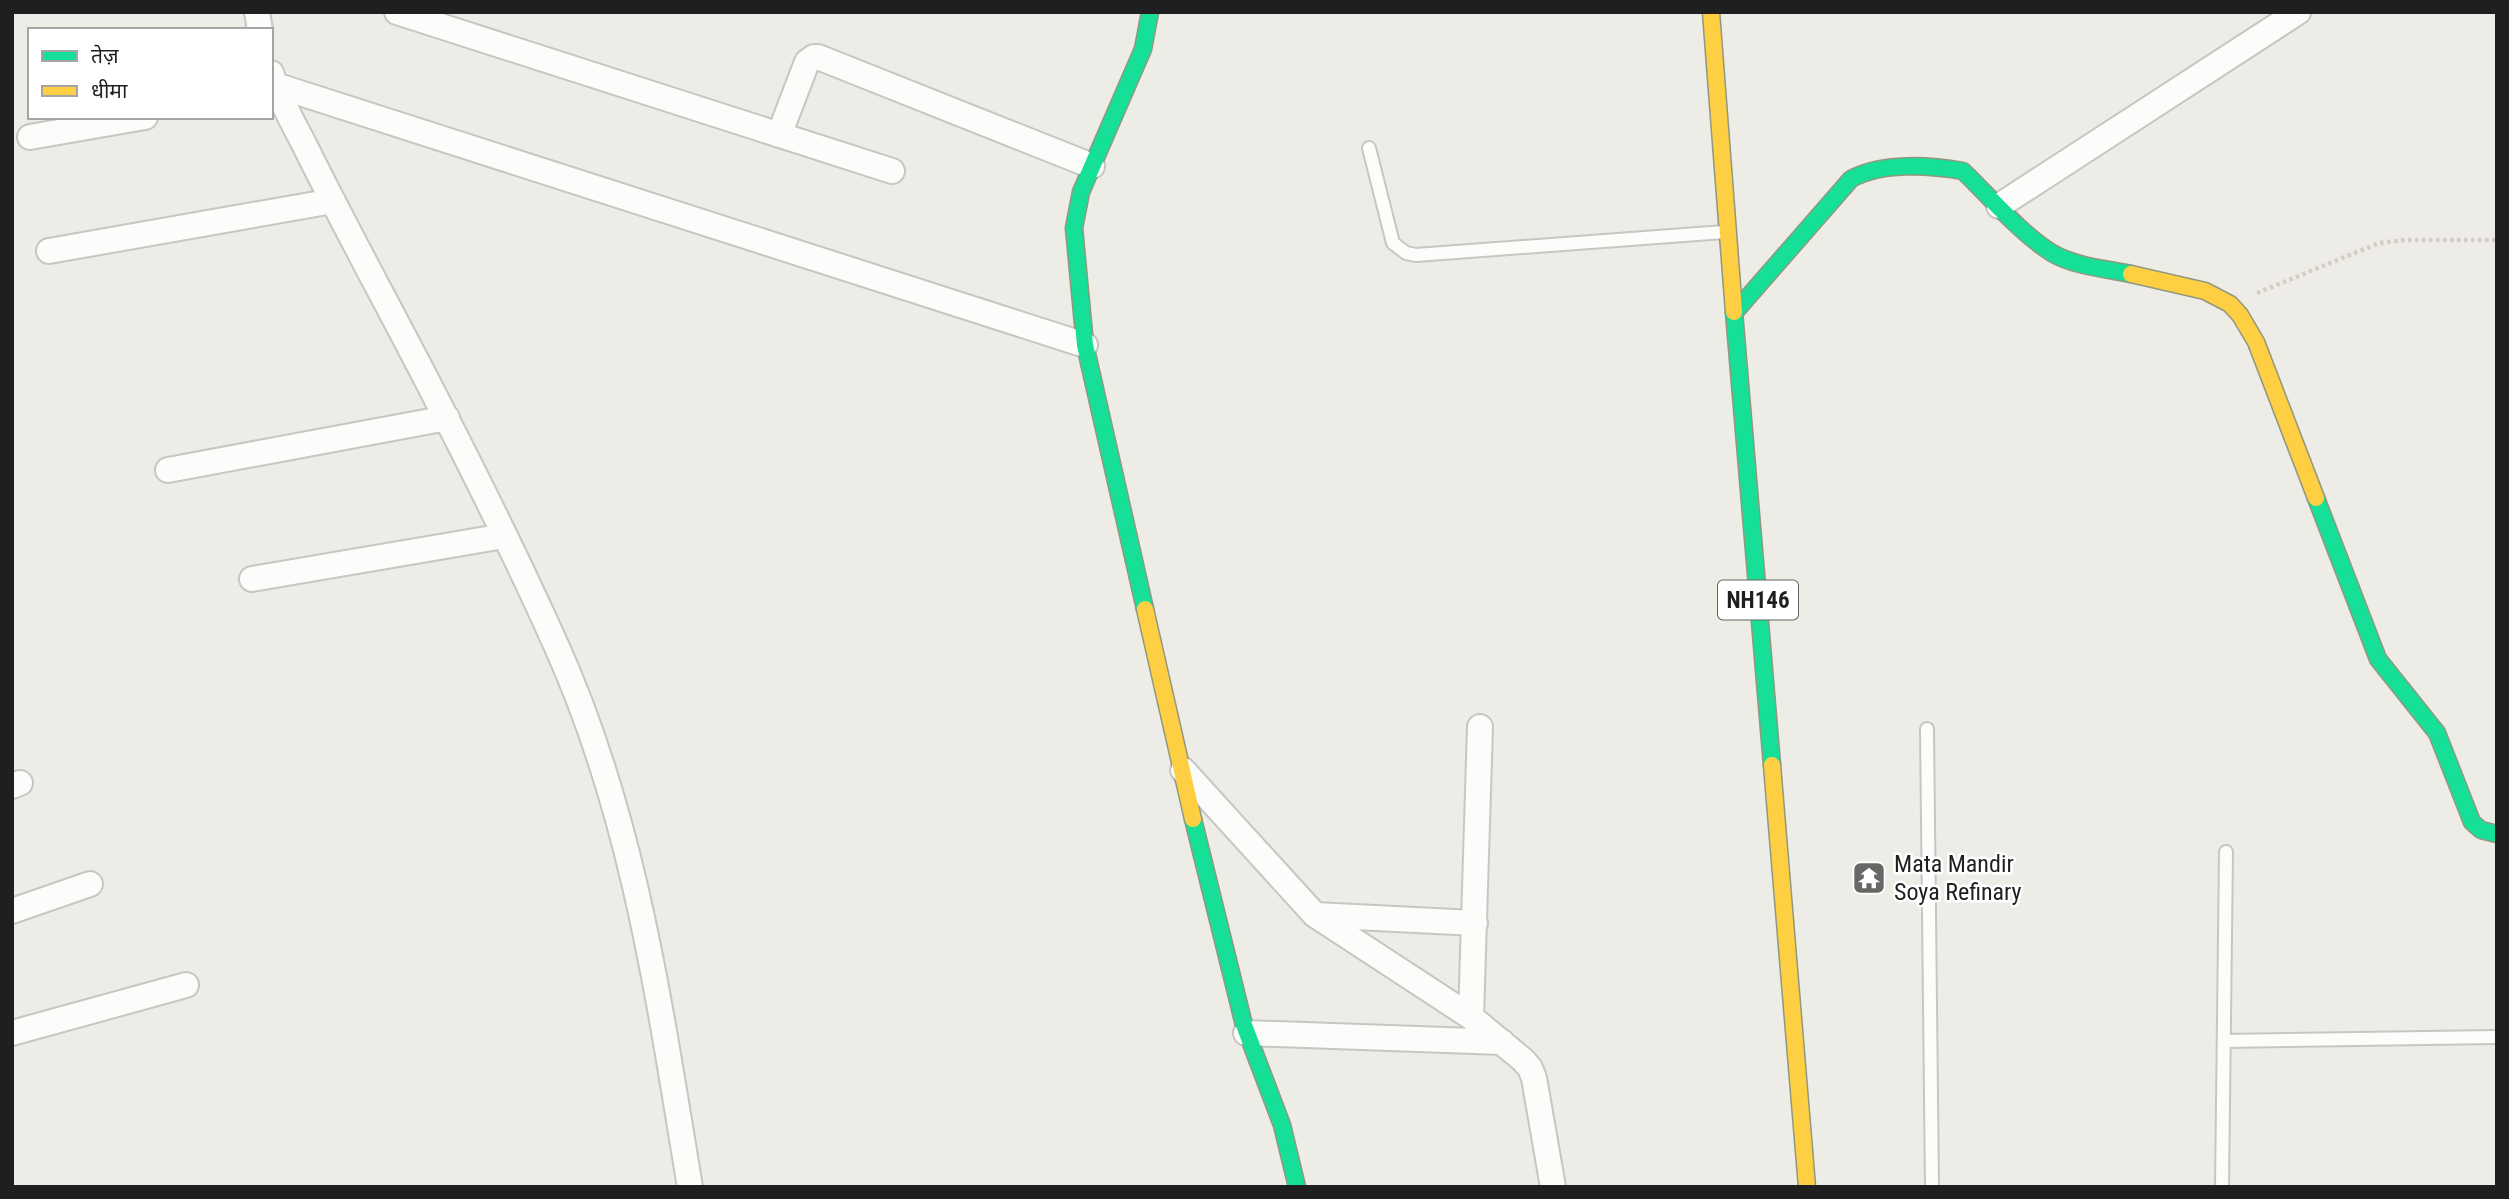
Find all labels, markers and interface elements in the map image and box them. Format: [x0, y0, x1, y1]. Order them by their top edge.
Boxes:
legend [28, 28, 273, 119]
text: तेज़ [91, 44, 119, 68]
text: धीमा [91, 79, 128, 103]
road number: NH146 [1718, 580, 1798, 620]
place label: Mata Mandir Soya Refinary [1894, 850, 2022, 906]
temple icon: Mata Mandir Soya Refinary [1850, 859, 1888, 897]

